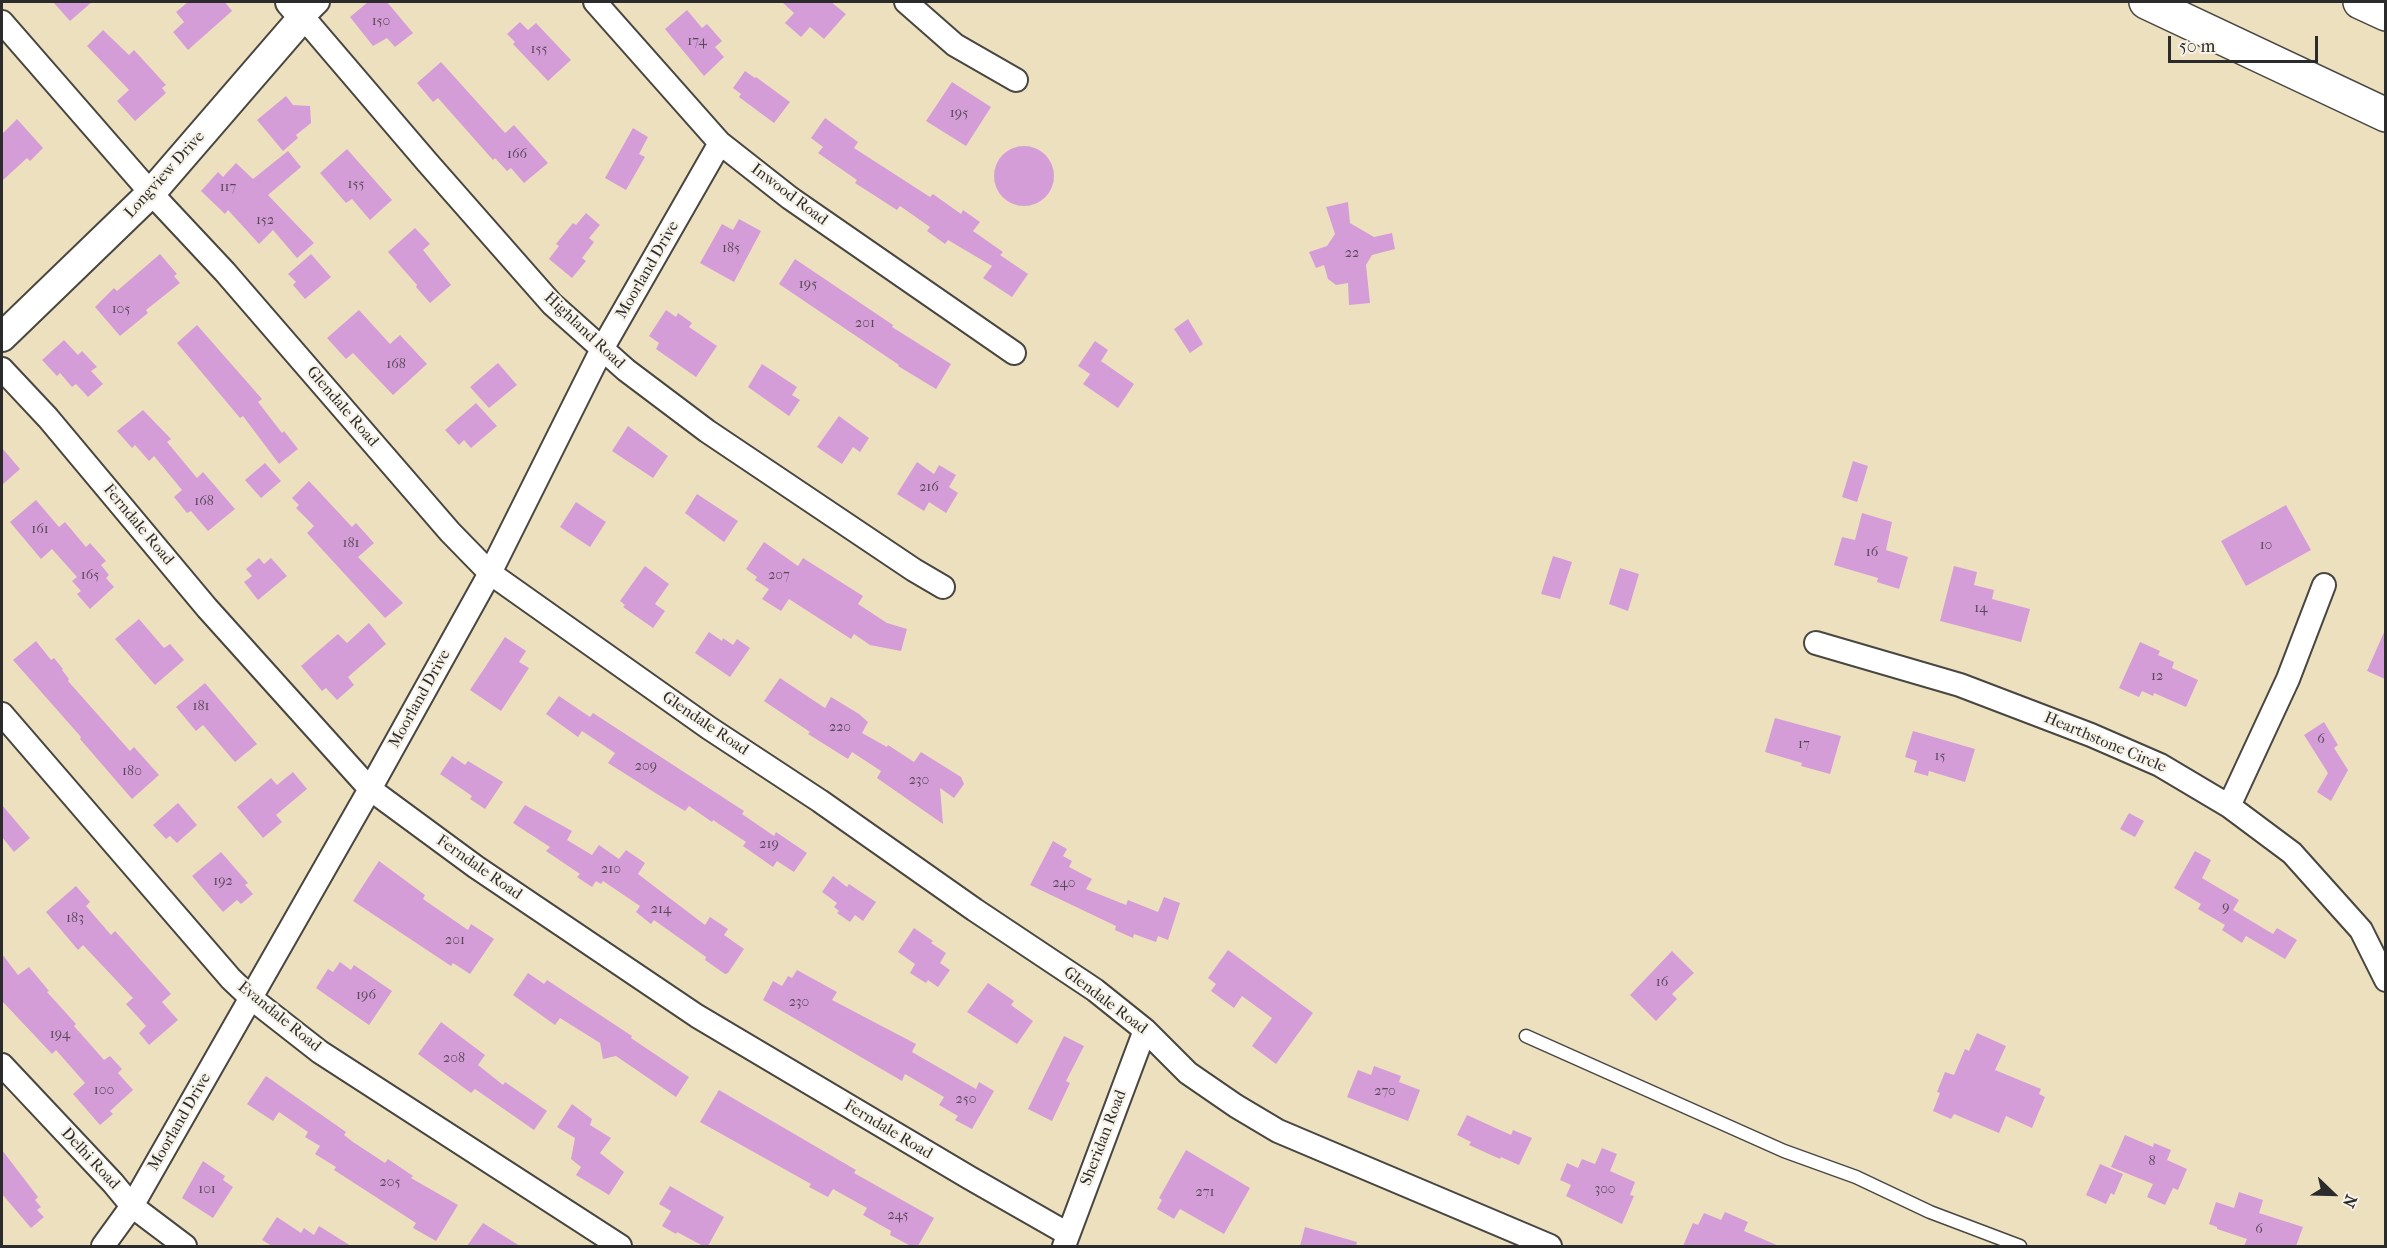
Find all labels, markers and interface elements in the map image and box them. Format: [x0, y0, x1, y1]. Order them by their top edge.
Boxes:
house number: 150 [372, 14, 390, 30]
scale bar [2171, 24, 2321, 62]
house number: 174 [687, 34, 707, 50]
text: 50 m [2179, 36, 2215, 57]
house number: 155 [531, 42, 547, 58]
house number: 195 [950, 106, 968, 122]
street label: Longview Drive [121, 127, 209, 223]
house number: 166 [507, 147, 527, 163]
street label: Inwood Road [747, 160, 831, 230]
house number: 155 [348, 177, 364, 193]
house number: 117 [220, 180, 236, 196]
house number: 152 [256, 213, 274, 229]
street label: Moorland Drive [612, 218, 684, 322]
house number: 185 [722, 241, 740, 257]
house number: 22 [1345, 246, 1359, 262]
house number: 195 [799, 277, 817, 293]
street label: Highland Road [540, 289, 628, 373]
house number: 105 [112, 302, 130, 318]
house number: 201 [855, 316, 875, 332]
house number: 168 [386, 357, 406, 373]
street label: Glendale Road [302, 363, 382, 451]
house number: 216 [919, 480, 939, 496]
street label: Ferndale Road [99, 481, 177, 569]
house number: 168 [194, 494, 214, 510]
house number: 161 [31, 522, 49, 538]
house number: 181 [342, 536, 360, 552]
house number: 10 [2260, 538, 2272, 554]
house number: 16 [1866, 545, 1878, 561]
house number: 165 [81, 568, 99, 584]
house number: 207 [768, 568, 790, 584]
house number: 14 [1974, 601, 1988, 617]
street label: Moorland Drive [385, 646, 455, 752]
house number: 12 [2151, 669, 2163, 685]
street label: Glendale Road [658, 688, 752, 760]
house number: 181 [192, 699, 210, 715]
street label: Hearthstone Circle [2041, 709, 2169, 777]
house number: 220 [829, 720, 851, 736]
house number: 6 [2317, 732, 2325, 748]
house number: 17 [1798, 737, 1810, 753]
house number: 15 [1935, 749, 1945, 765]
house number: 209 [635, 759, 657, 775]
house number: 180 [122, 764, 142, 780]
house number: 230 [909, 773, 929, 789]
street label: Ferndale Road [433, 832, 525, 904]
house number: 219 [759, 837, 779, 853]
house number: 210 [601, 862, 621, 878]
house number: 192 [213, 874, 233, 890]
house number: 240 [1052, 876, 1076, 892]
house number: 9 [2222, 900, 2230, 916]
house number: 214 [651, 902, 671, 918]
house number: 183 [66, 911, 84, 927]
house number: 201 [445, 933, 465, 949]
street label: Glendale Road [1059, 963, 1151, 1039]
house number: 16 [1656, 975, 1668, 991]
street label: Evandale Road [234, 978, 324, 1056]
house number: 196 [356, 988, 376, 1004]
house number: 230 [789, 995, 809, 1011]
house number: 194 [50, 1027, 70, 1043]
house number: 208 [443, 1051, 465, 1067]
street label: Moorland Drive [144, 1070, 216, 1174]
house number: 100 [94, 1083, 114, 1099]
house number: 270 [1374, 1084, 1396, 1100]
street label: Sheridan Road [1077, 1087, 1131, 1189]
house number: 250 [956, 1092, 976, 1108]
street label: Ferndale Road [840, 1096, 936, 1164]
street label: Delhi Road [57, 1124, 123, 1194]
house number: 8 [2148, 1154, 2156, 1170]
north arrow [2303, 1164, 2363, 1224]
house number: 205 [380, 1175, 400, 1191]
house number: 101 [198, 1182, 216, 1198]
house number: 300 [1594, 1182, 1616, 1198]
house number: 271 [1196, 1185, 1214, 1201]
text: N [2339, 1192, 2361, 1211]
house number: 245 [887, 1208, 909, 1224]
house number: 6 [2255, 1222, 2263, 1238]

